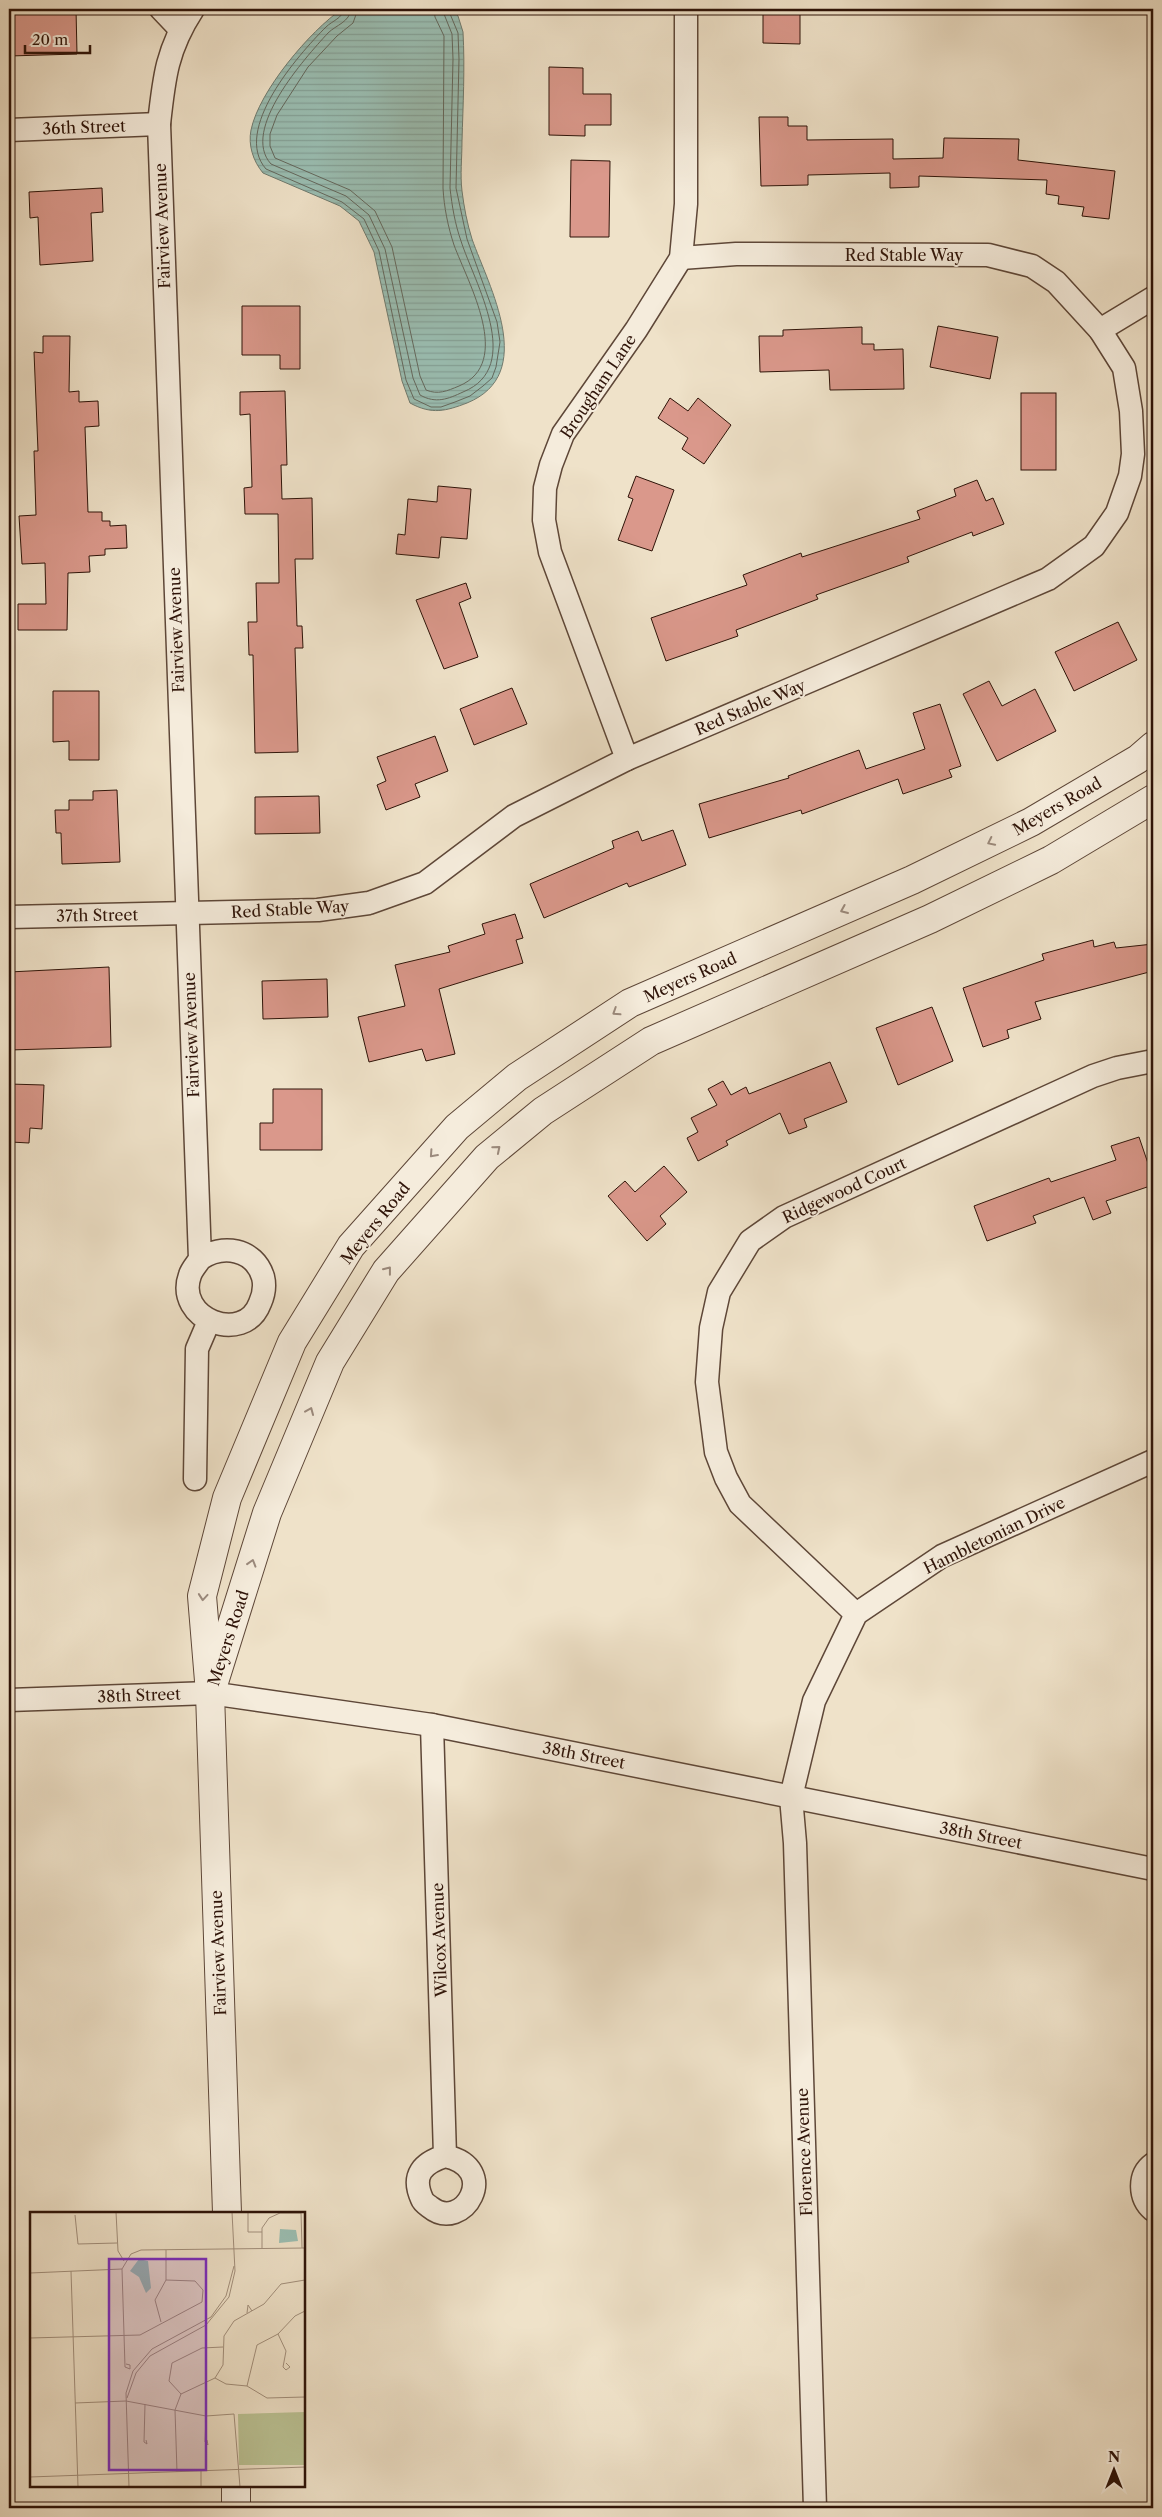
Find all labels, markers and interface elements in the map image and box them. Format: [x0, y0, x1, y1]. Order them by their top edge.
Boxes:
scale bar [25, 22, 90, 54]
text: 20 m [32, 30, 68, 49]
street label: 36th Street [42, 116, 126, 138]
street label: Fairview Avenue [150, 163, 174, 289]
street label: Red Stable Way [845, 245, 964, 265]
street label: Brougham Lane [556, 330, 640, 442]
street label: Fairview Avenue [164, 567, 188, 693]
street label: Red Stable Way [692, 674, 809, 739]
street label: Meyers Road [1009, 772, 1105, 840]
one-way arrow [987, 835, 996, 846]
street label: Red Stable Way [230, 896, 351, 922]
street label: 37th Street [56, 904, 138, 926]
one-way arrow [840, 904, 848, 914]
street label: Meyers Road [641, 948, 740, 1006]
street label: Fairview Avenue [179, 972, 203, 1098]
one-way arrow [612, 1006, 621, 1016]
one-way arrow [491, 1146, 500, 1155]
one-way arrow [430, 1148, 439, 1157]
street label: Ridgewood Court [779, 1152, 909, 1227]
street label: Meyers Road [336, 1178, 414, 1268]
one-way arrow [382, 1266, 391, 1276]
one-way arrow [304, 1408, 314, 1416]
street label: Hambletonian Drive [920, 1492, 1068, 1578]
one-way arrow [246, 1560, 256, 1568]
street label: Meyers Road [203, 1587, 253, 1688]
one-way arrow [198, 1593, 209, 1601]
street label: 38th Street [97, 1684, 181, 1706]
street label: 38th Street [541, 1737, 627, 1773]
street label: 38th Street [938, 1817, 1024, 1853]
street label: Wilcox Avenue [427, 1882, 451, 1999]
street label: Fairview Avenue [206, 1890, 230, 2016]
street label: Florence Avenue [792, 2088, 816, 2216]
inset map [30, 2212, 305, 2487]
north arrow [1090, 2444, 1140, 2494]
text: N [1108, 2448, 1120, 2466]

